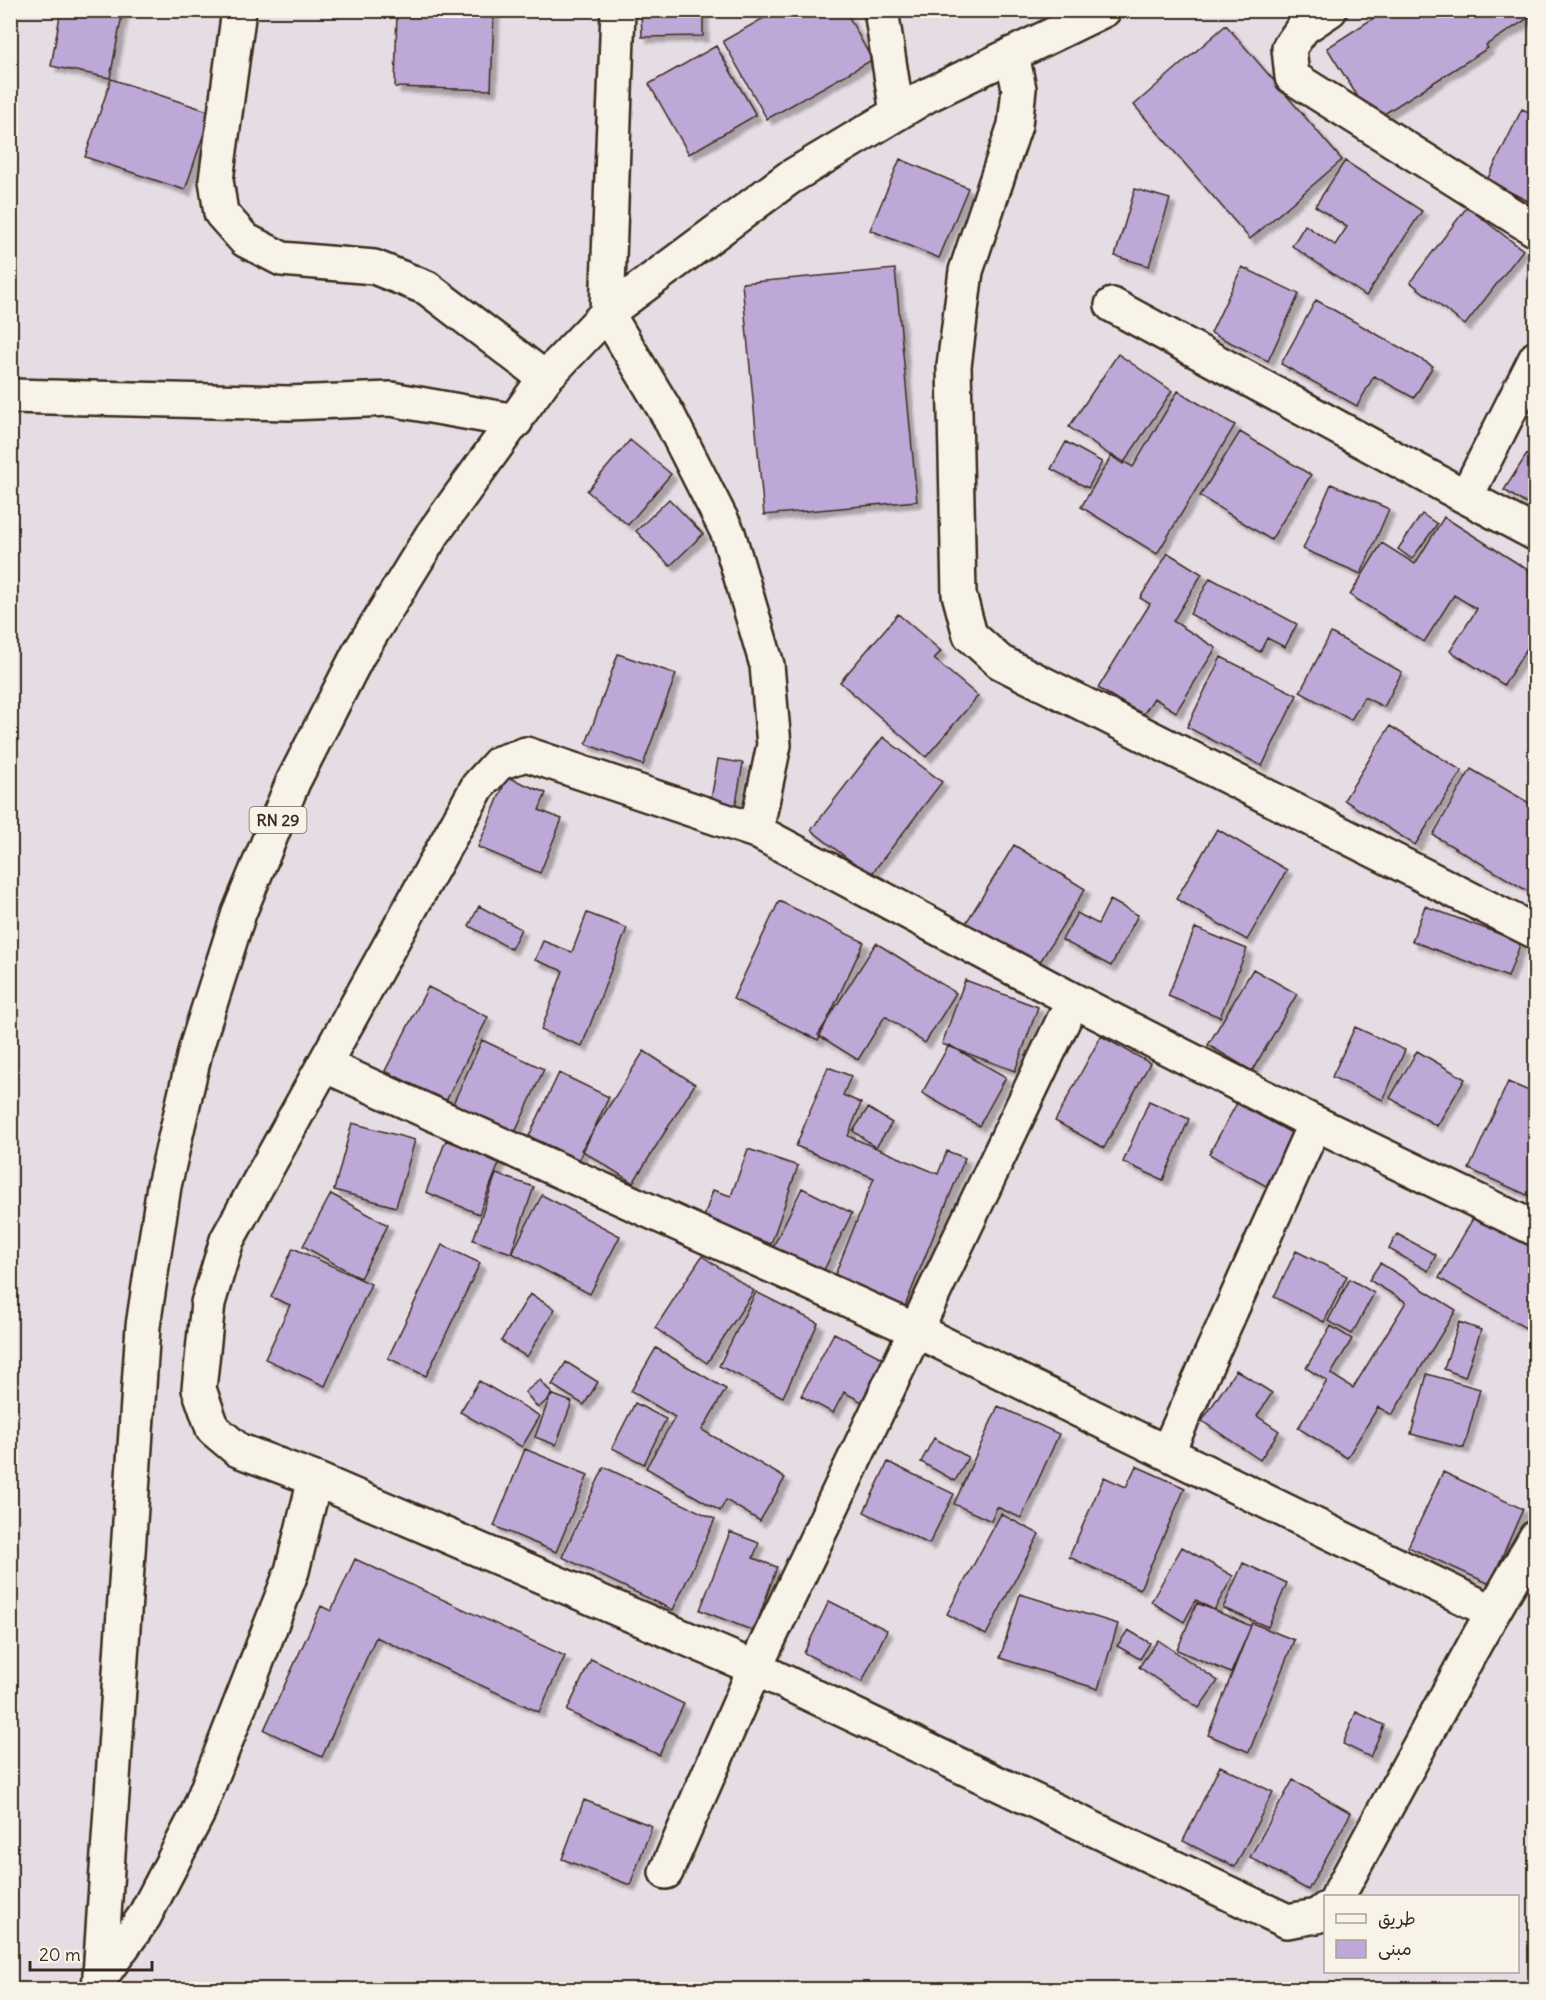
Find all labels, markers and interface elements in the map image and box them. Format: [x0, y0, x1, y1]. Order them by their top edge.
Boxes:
road number: RN 29 [250, 807, 306, 833]
legend [1324, 1895, 1519, 1973]
text: طريق [1378, 1907, 1416, 1930]
scale bar [30, 1934, 152, 1972]
text: مبنى [1378, 1937, 1412, 1960]
text: 20 m [39, 1943, 81, 1966]

